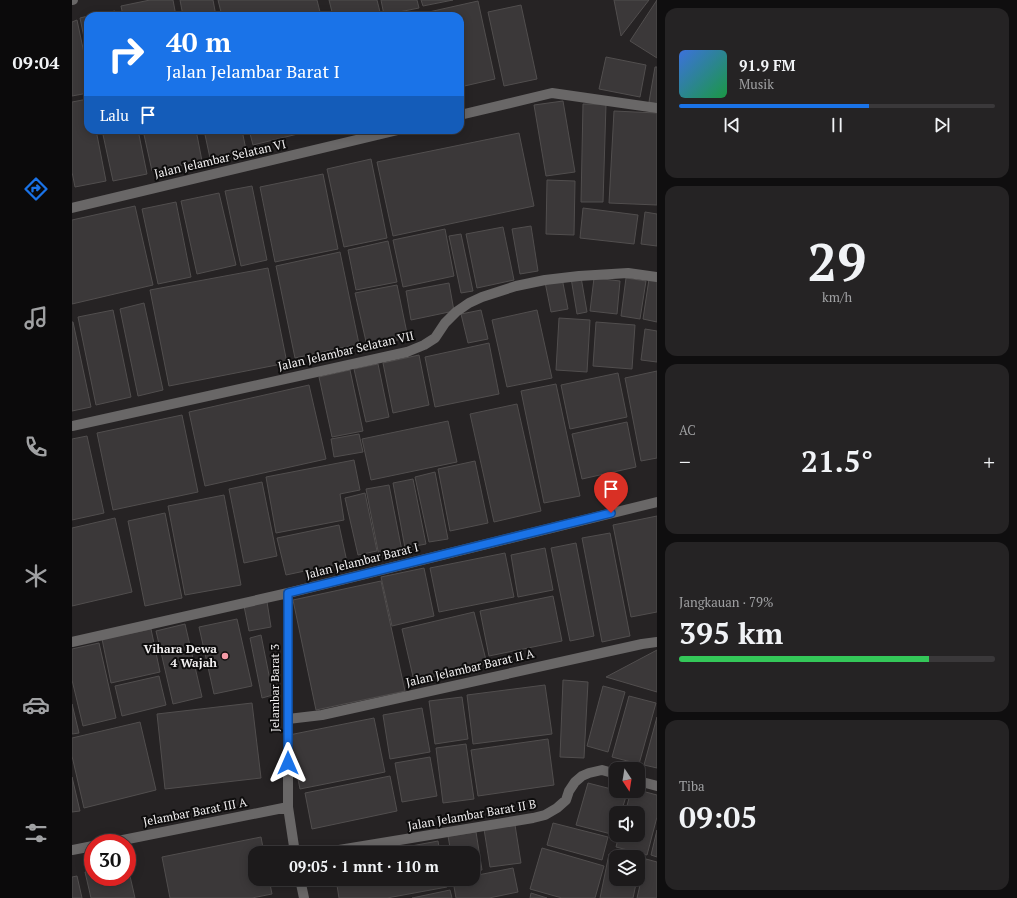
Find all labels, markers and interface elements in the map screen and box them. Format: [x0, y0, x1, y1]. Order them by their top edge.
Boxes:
text: 40 m [166, 23, 231, 60]
icon: right [100, 28, 152, 80]
text: 09:04 [13, 50, 59, 74]
text: 91.9 FM [739, 55, 796, 75]
text: Jalan Jelambar Barat I [166, 59, 340, 83]
text: Musik [739, 75, 774, 93]
icon: arrive [137, 104, 159, 126]
text: Lalu [100, 105, 129, 125]
icon: previous [721, 114, 743, 136]
icon: pause [826, 114, 848, 136]
icon: next [931, 114, 953, 136]
street label: Jalan Jelambar Selatan VI [152, 136, 287, 181]
icon: directions [22, 175, 50, 203]
text: 29 [808, 227, 866, 296]
text: km/h [822, 288, 852, 306]
icon: music [22, 304, 50, 332]
street label: Jalan Jelambar Selatan VII [276, 328, 415, 373]
text: AC [679, 421, 696, 439]
icon: phone [22, 433, 50, 461]
text: 21.5° [801, 441, 873, 481]
text: − [679, 447, 691, 476]
text: + [983, 447, 995, 476]
pin [594, 472, 628, 513]
icon: arrive [600, 478, 622, 500]
street label: Jalan Jelambar Barat I [304, 539, 420, 582]
icon: climate [22, 562, 50, 590]
text: Jangkauan · 79% [679, 593, 773, 611]
text: 395 km [679, 613, 783, 653]
place label: Vihara Dewa 4 Wajah [144, 641, 217, 670]
street label: Jelambar Barat 3 [267, 644, 282, 732]
street label: Jalan Jelambar Barat II A [404, 645, 536, 690]
marker: Vihara Dewa 4 Wajah [220, 651, 230, 661]
icon: car [22, 691, 50, 719]
position arrow [267, 742, 309, 784]
north arrow [609, 762, 645, 798]
map controls [609, 762, 645, 886]
text: Tiba [679, 777, 705, 795]
street label: Jelambar Barat III A [142, 794, 249, 829]
street label: Jalan Jelambar Barat II B [406, 796, 537, 833]
text: 09:05 [679, 797, 757, 837]
button: sound [609, 806, 645, 842]
icon: filters [22, 819, 50, 847]
speed limit sign: 30 [84, 834, 136, 886]
button: layers [609, 850, 645, 886]
text: 09:05 · 1 mnt · 110 m [289, 856, 439, 876]

